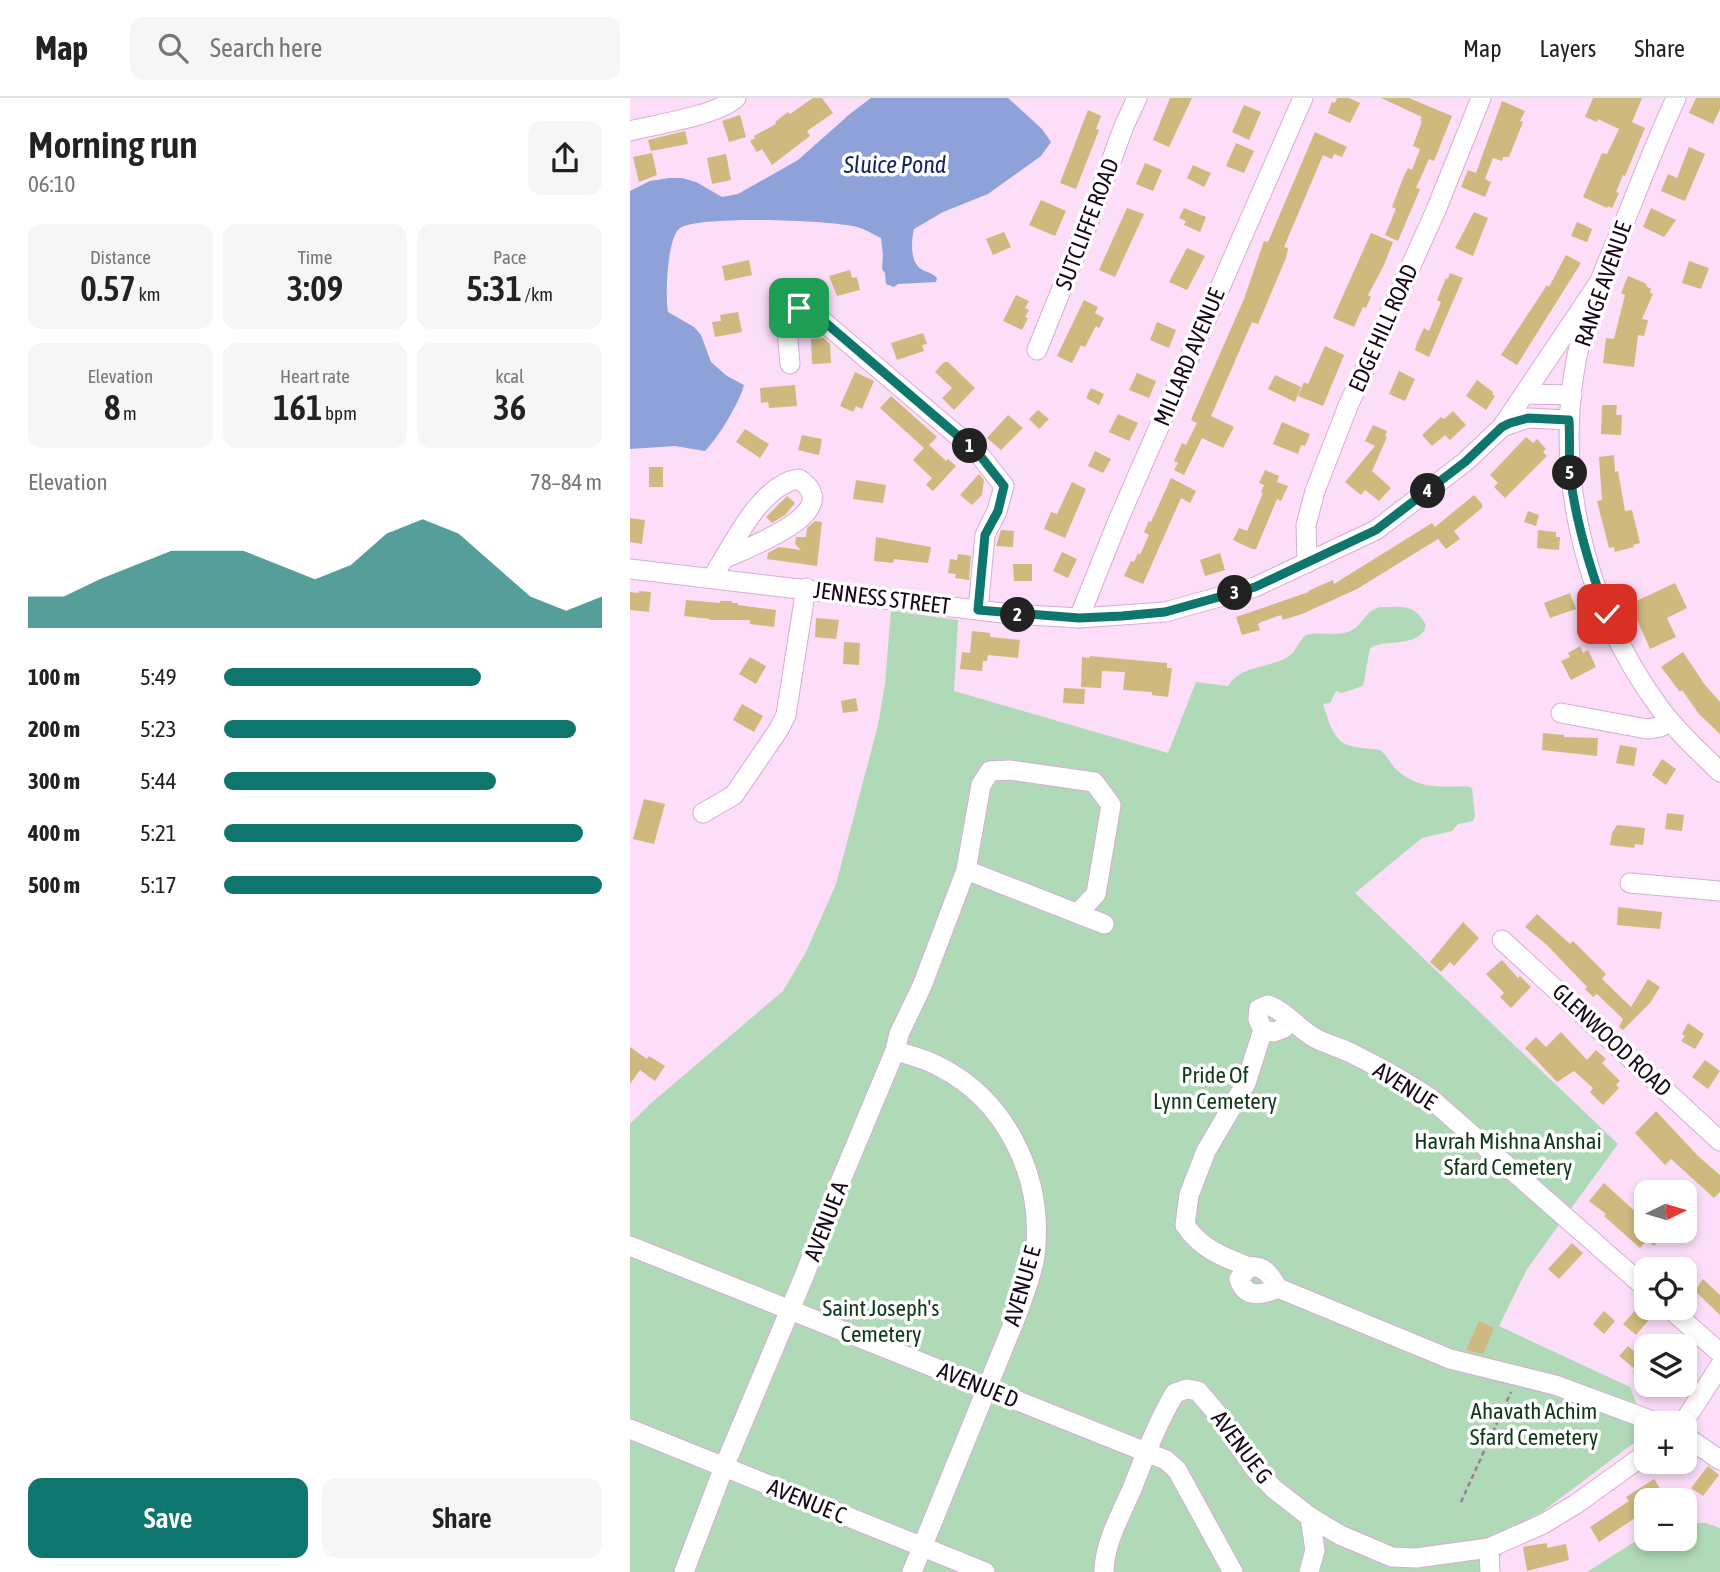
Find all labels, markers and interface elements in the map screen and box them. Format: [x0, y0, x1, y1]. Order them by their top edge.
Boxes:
search box [130, 17, 620, 80]
text: Map [35, 29, 88, 67]
icon: search [154, 29, 192, 67]
text: Search here [210, 33, 322, 63]
text: Map [1463, 35, 1502, 62]
text: Layers [1540, 35, 1596, 62]
text: Share [1634, 35, 1685, 62]
button: share [528, 121, 602, 195]
text: Morning run [28, 123, 198, 166]
water label: Sluice Pond [843, 151, 946, 178]
street label: SUTCLIFFE ROAD [1050, 155, 1124, 293]
text: 06:10 [28, 171, 75, 197]
street label: RANGE AVENUE [1569, 218, 1637, 350]
text: Distance [90, 246, 151, 268]
text: Time [298, 246, 332, 268]
text: Pace [493, 246, 526, 268]
street label: EDGE HILL ROAD [1343, 260, 1423, 396]
text: 0.57 [80, 268, 136, 308]
text: 3:09 [287, 268, 343, 308]
text: 5:31 [466, 268, 522, 308]
pin [769, 278, 829, 338]
text: km [136, 283, 160, 305]
text: /km [522, 283, 553, 305]
street label: MILLARD AVENUE [1148, 284, 1230, 430]
icon: arrive [780, 289, 818, 327]
text: Elevation [87, 365, 153, 387]
text: Heart rate [280, 365, 350, 387]
text: kcal [495, 365, 524, 387]
text: 8 [104, 387, 120, 427]
text: 161 [273, 387, 323, 427]
text: 36 [493, 387, 526, 427]
text: m [120, 402, 137, 424]
text: bpm [323, 402, 357, 424]
pin: 1 [952, 428, 988, 464]
text: 1 [965, 434, 974, 456]
pin: 5 [1552, 456, 1588, 490]
text: 5 [1565, 461, 1574, 483]
text: Elevation [28, 469, 108, 495]
text: 78–84 m [530, 469, 602, 495]
pin: 4 [1410, 474, 1446, 508]
text: 4 [1423, 479, 1432, 501]
pin: 3 [1218, 575, 1252, 610]
street label: JENNESS STREET [812, 577, 952, 619]
text: 3 [1230, 581, 1239, 603]
pin [1577, 584, 1637, 644]
icon: check [1588, 595, 1626, 633]
pin: 2 [1000, 598, 1036, 632]
text: 2 [1013, 603, 1022, 625]
text: 100 m [28, 664, 80, 690]
text: 5:49 [140, 664, 177, 690]
text: 200 m [28, 716, 80, 742]
text: 5:23 [140, 716, 177, 742]
text: 300 m [28, 768, 80, 794]
text: 5:44 [140, 768, 177, 794]
text: 400 m [28, 820, 80, 846]
text: 5:21 [140, 820, 177, 846]
text: 500 m [28, 872, 80, 898]
text: 5:17 [140, 872, 177, 898]
street label: GLENWOOD ROAD [1547, 978, 1677, 1102]
street label: AVENUE [1369, 1057, 1441, 1115]
park label: Pride Of Lynn Cemetery [1153, 1062, 1277, 1114]
park label: Havrah Mishna Anshai Sfard Cemetery [1414, 1128, 1602, 1180]
street label: AVENUE A [799, 1177, 853, 1265]
north arrow [1634, 1180, 1698, 1242]
map controls [1634, 1180, 1697, 1551]
street label: AVENUE E [998, 1243, 1046, 1329]
button: locate [1634, 1257, 1697, 1320]
park label: Saint Joseph's Cemetery [823, 1295, 939, 1347]
button: layers [1634, 1334, 1697, 1397]
street label: AVENUE D [934, 1357, 1022, 1413]
park label: Ahavath Achim Sfard Cemetery [1470, 1398, 1598, 1450]
street label: AVENUE G [1206, 1406, 1278, 1488]
button: + [1634, 1411, 1697, 1474]
street label: AVENUE C [764, 1474, 850, 1528]
button: Save [28, 1478, 308, 1558]
button: Share [322, 1478, 602, 1558]
button: − [1634, 1488, 1697, 1551]

